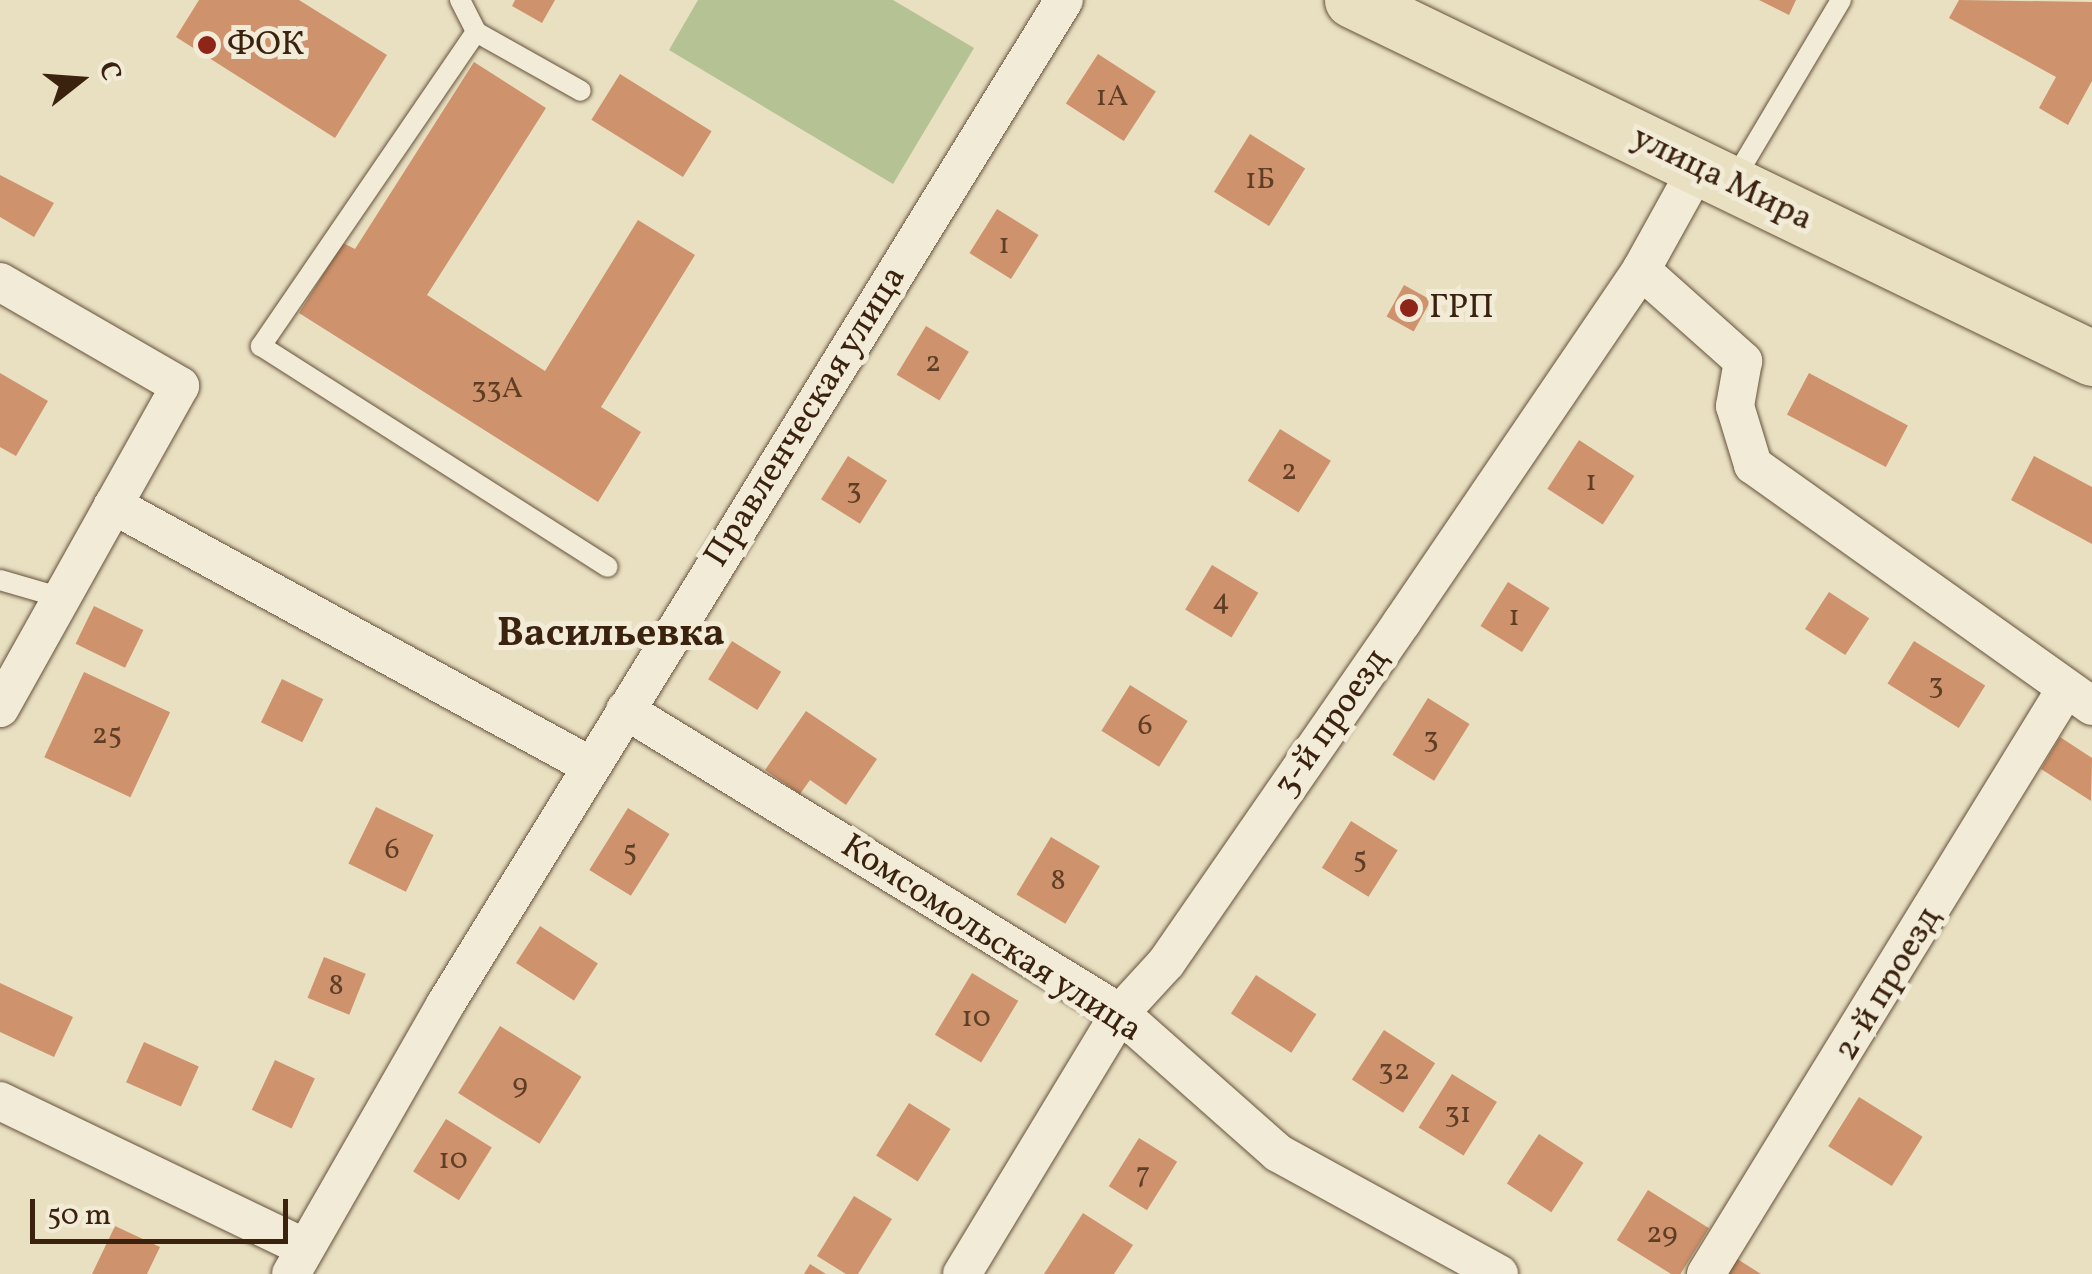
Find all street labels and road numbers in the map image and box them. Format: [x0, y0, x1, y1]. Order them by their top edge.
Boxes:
street label: улица Мира [1625, 117, 1819, 241]
street label: Правленческая улица [696, 258, 916, 576]
street label: 3-й проезд [1266, 641, 1398, 805]
street label: Комсомольская улица [832, 826, 1150, 1052]
street label: 2-й проезд [1826, 899, 1950, 1069]

